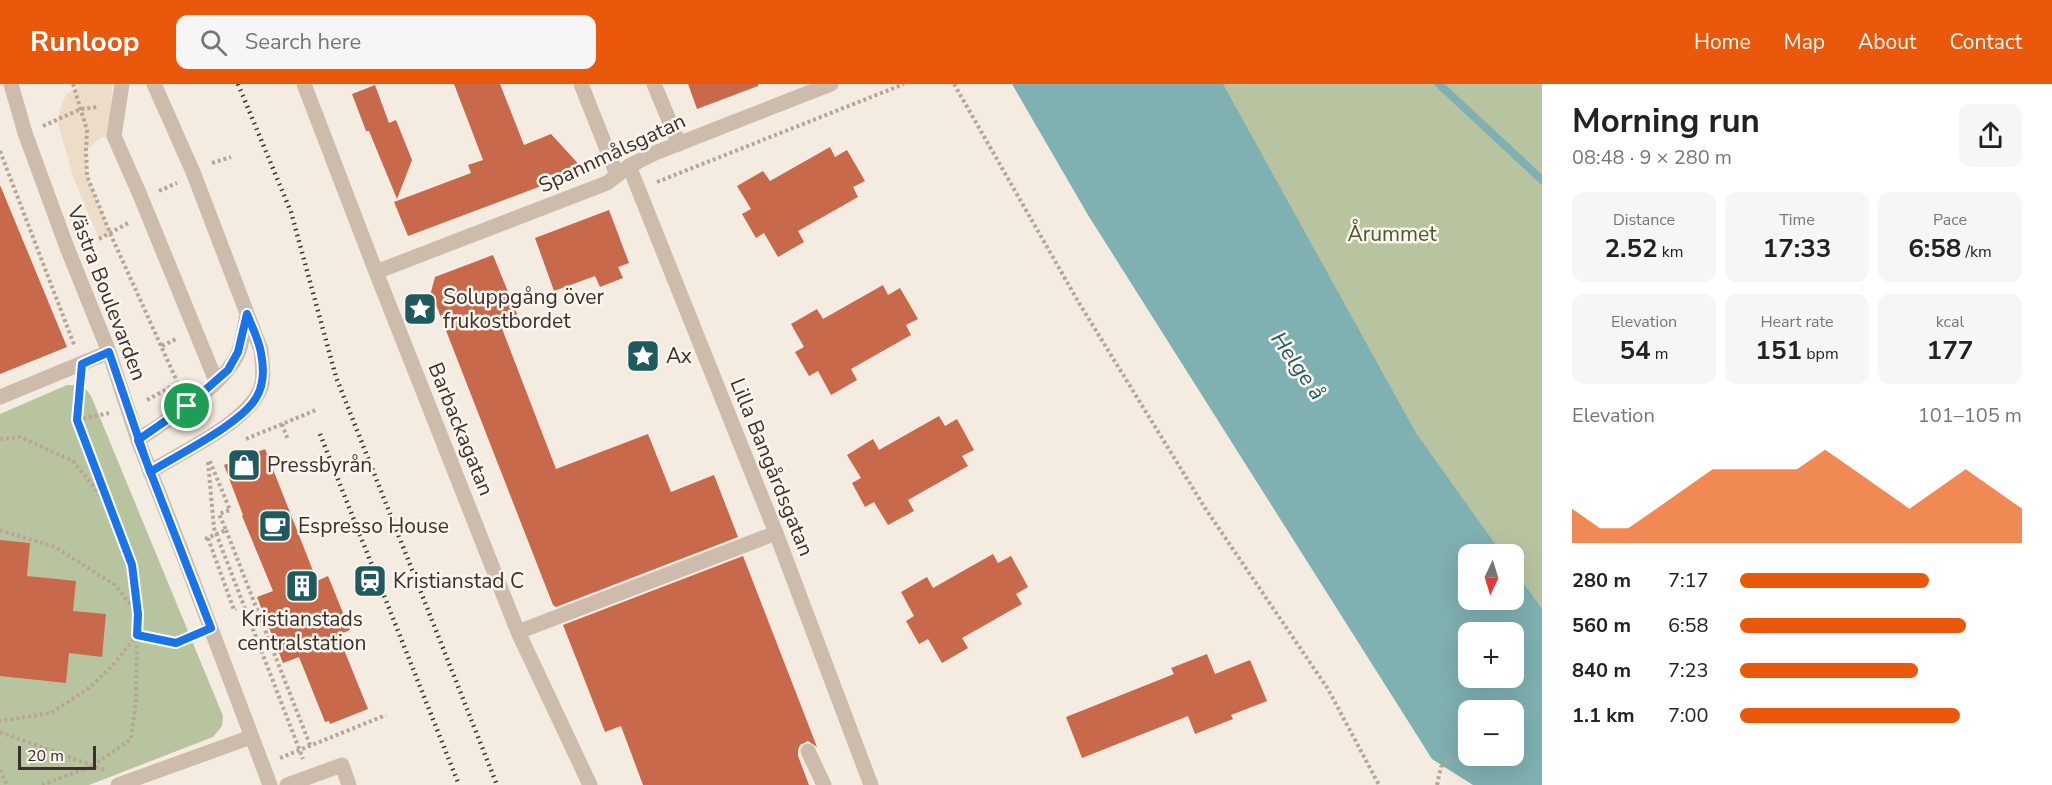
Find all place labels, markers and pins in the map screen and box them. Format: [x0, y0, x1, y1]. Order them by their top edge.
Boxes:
place label: Soluppgång över frukostbordet [443, 283, 604, 335]
place icon: Soluppgång över frukostbordet [402, 291, 438, 327]
place icon: Ax [625, 338, 661, 374]
place label: Ax [666, 342, 692, 370]
pin [161, 380, 212, 431]
shop icon: Pressbyrån [226, 447, 262, 483]
place label: Pressbyrån [267, 451, 372, 479]
cafe icon: Espresso House [257, 508, 293, 544]
place label: Espresso House [298, 512, 449, 540]
station icon: Kristianstad C [352, 563, 388, 599]
place label: Kristianstad C [393, 567, 524, 595]
building icon: Kristianstads centralstation [284, 568, 320, 604]
place label: Kristianstads centralstation [238, 605, 366, 657]

